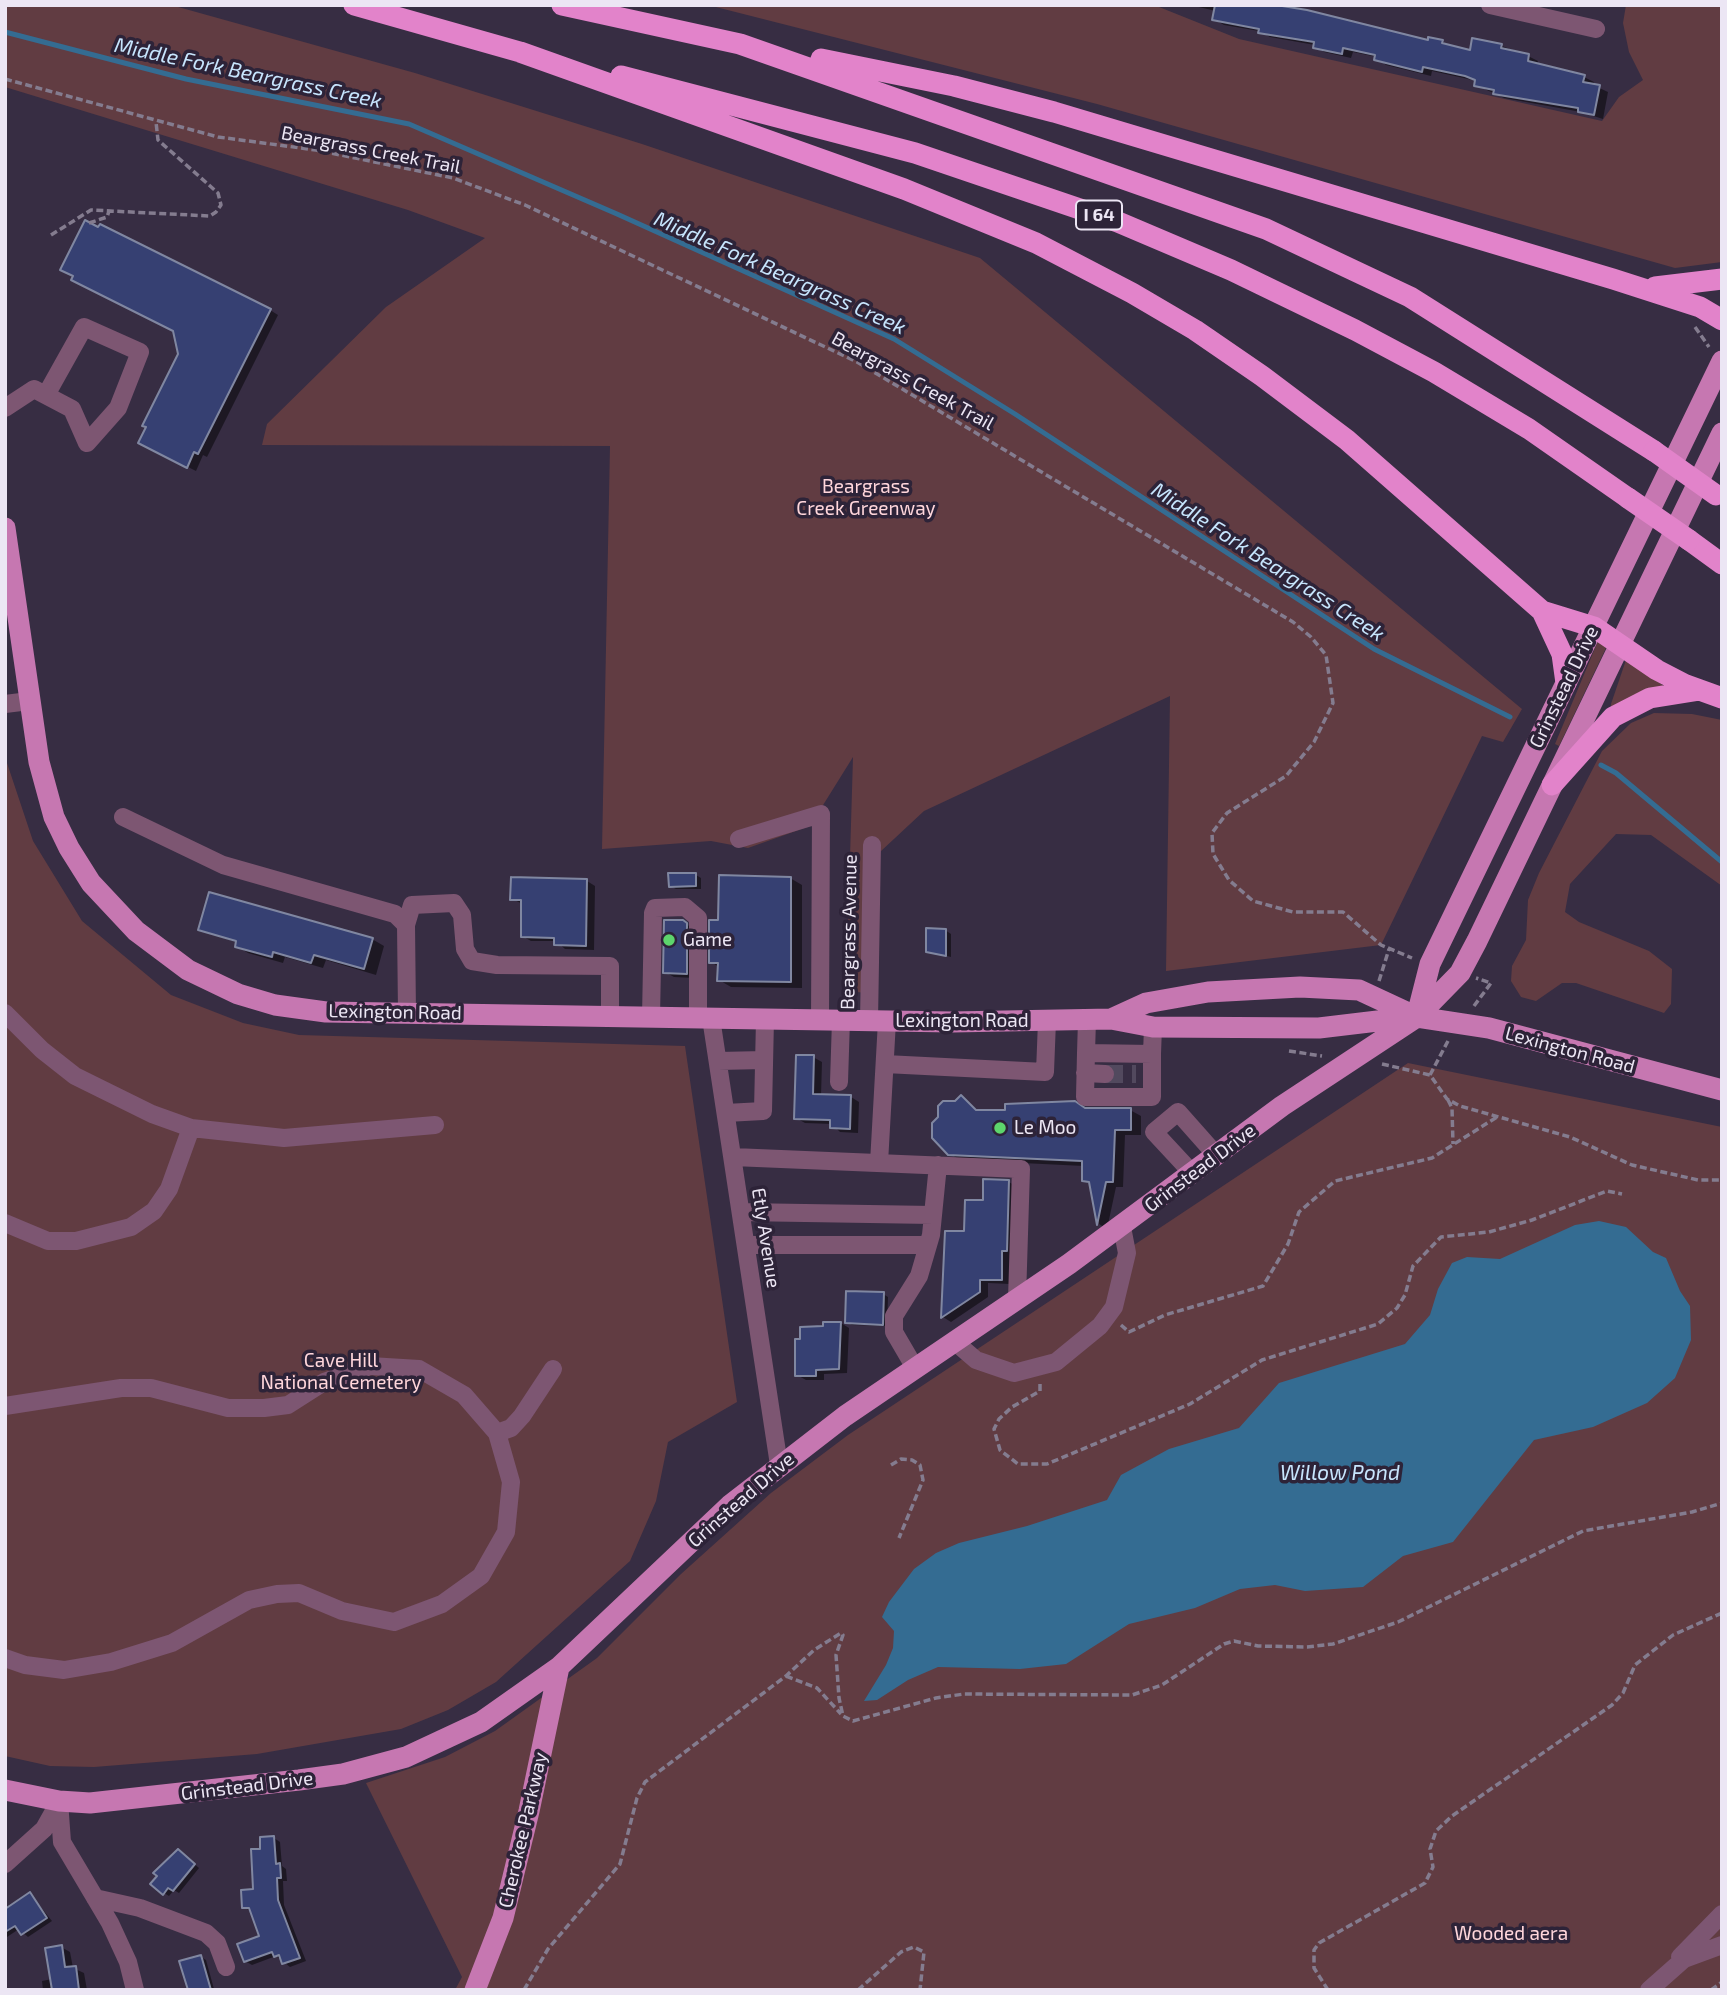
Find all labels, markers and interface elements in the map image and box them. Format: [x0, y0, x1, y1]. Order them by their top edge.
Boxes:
water label: Middle Fork Beargrass Creek [112, 32, 384, 114]
street label: Beargrass Creek Trail [279, 121, 463, 179]
road number: I 64 [1076, 200, 1122, 230]
water label: Middle Fork Beargrass Creek [650, 206, 910, 340]
street label: Beargrass Creek Trail [828, 327, 998, 435]
park label: Beargrass Creek Greenway [796, 476, 936, 520]
water label: Middle Fork Beargrass Creek [1147, 477, 1389, 647]
street label: Grinstead Drive [1525, 622, 1603, 752]
street label: Beargrass Avenue [836, 854, 862, 1010]
place label: Game [683, 929, 732, 951]
marker: Game [661, 932, 677, 948]
street label: Lexington Road [328, 999, 462, 1025]
street label: Lexington Road [895, 1010, 1029, 1032]
street label: Lexington Road [1503, 1022, 1637, 1078]
place label: Le Moo [1014, 1117, 1076, 1139]
street label: Grinstead Drive [1140, 1119, 1260, 1217]
marker: Le Moo [992, 1120, 1008, 1136]
street label: Etly Avenue [747, 1186, 785, 1290]
park label: Cave Hill National Cemetery [261, 1350, 421, 1394]
street label: Grinstead Drive [683, 1448, 799, 1552]
water label: Willow Pond [1280, 1460, 1400, 1486]
street label: Cherokee Parkway [494, 1750, 552, 1910]
street label: Grinstead Drive [180, 1767, 314, 1805]
park label: Wooded aera [1454, 1923, 1568, 1945]

